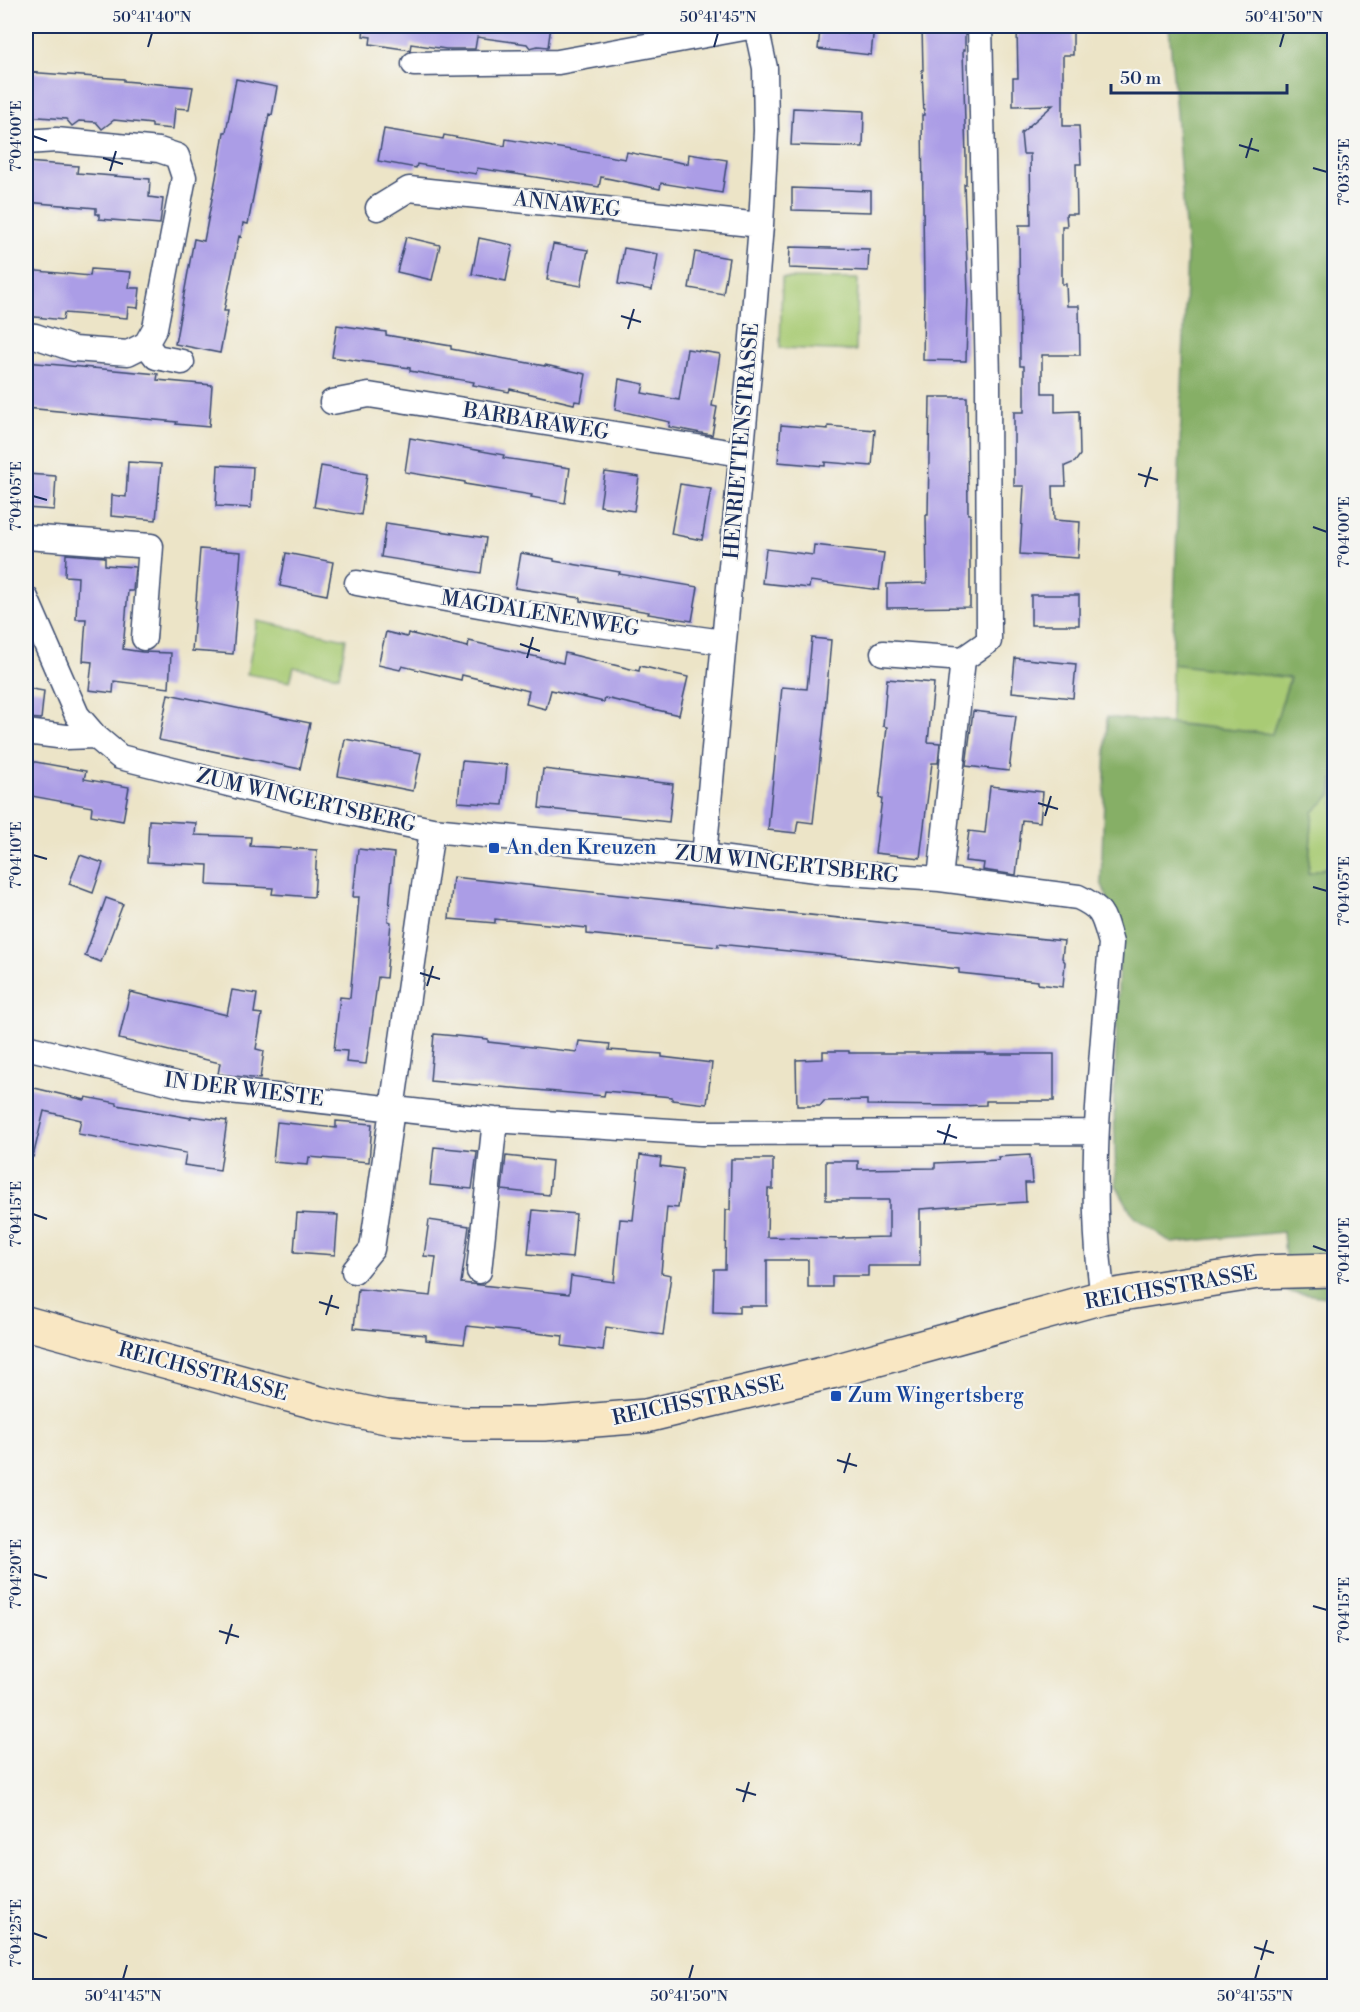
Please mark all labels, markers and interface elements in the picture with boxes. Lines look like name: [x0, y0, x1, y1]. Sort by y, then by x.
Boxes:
text: 50°41'40"N: [113, 8, 191, 27]
text: 50°41'45"N: [680, 8, 756, 27]
text: 50°41'50"N: [1245, 8, 1323, 27]
scale bar: [1111, 57, 1286, 95]
text: 50 m: [1120, 67, 1162, 90]
text: 7°04'00"E: [7, 100, 26, 172]
text: 7°03'55"E: [1335, 138, 1354, 206]
street label: ANNAWEG: [511, 186, 622, 224]
street label: HENRIETTENSTRASSE: [719, 322, 765, 560]
street label: BARBARAWEG: [460, 397, 611, 446]
text: 7°04'05"E: [7, 461, 26, 531]
text: 7°04'00"E: [1335, 496, 1354, 568]
street label: MAGDALENENWEG: [439, 586, 641, 643]
street label: ZUM WINGERTSBERG: [194, 763, 419, 839]
text: 7°04'10"E: [7, 821, 26, 889]
place label: An den Kreuzen: [505, 835, 657, 861]
street label: ZUM WINGERTSBERG: [674, 840, 900, 890]
marker: An den Kreuzen: [487, 841, 501, 855]
text: 7°04'05"E: [1335, 856, 1354, 926]
street label: IN DER WIESTE: [163, 1067, 325, 1113]
text: 7°04'15"E: [7, 1181, 26, 1247]
text: 7°04'10"E: [1335, 1217, 1354, 1285]
street label: REICHSSTRASSE: [1083, 1260, 1259, 1316]
street label: REICHSSTRASSE: [115, 1337, 291, 1407]
street label: REICHSSTRASSE: [610, 1370, 786, 1432]
place label: Zum Wingertsberg: [848, 1383, 1024, 1409]
marker: Zum Wingertsberg: [829, 1389, 843, 1403]
text: 7°04'20"E: [7, 1539, 26, 1609]
text: 7°04'15"E: [1335, 1577, 1354, 1643]
text: 7°04'25"E: [7, 1899, 26, 1967]
text: 50°41'45"N: [85, 1987, 161, 2006]
text: 50°41'50"N: [650, 1987, 728, 2006]
text: 50°41'55"N: [1217, 1987, 1293, 2006]

